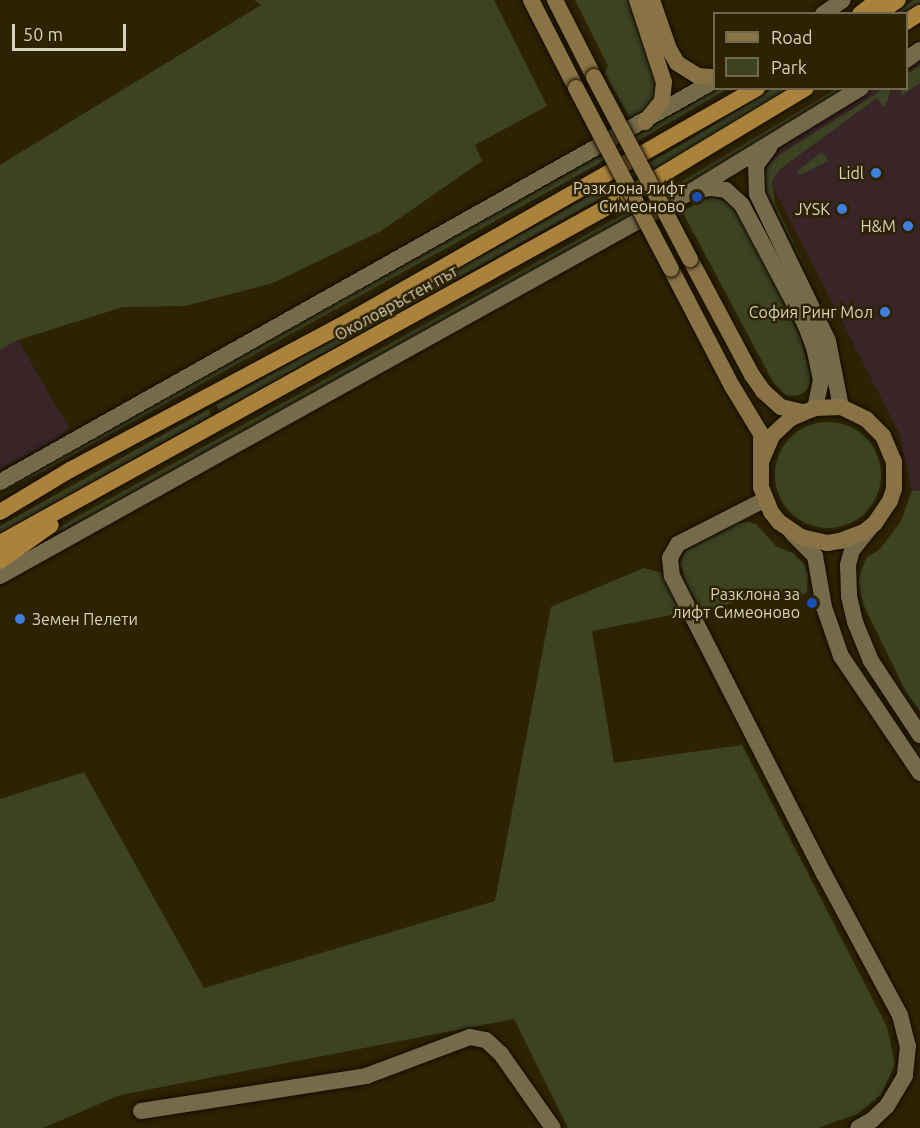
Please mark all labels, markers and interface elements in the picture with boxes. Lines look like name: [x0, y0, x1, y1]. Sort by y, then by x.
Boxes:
scale bar: [15, 12, 129, 50]
legend: [713, 12, 908, 90]
text: 50 m: [23, 24, 63, 44]
text: Road: [771, 27, 813, 47]
text: Park: [771, 57, 807, 77]
place label: Lidl: [838, 163, 864, 183]
marker: Lidl: [869, 166, 883, 180]
place label: Разклона лифт Симеоново: [573, 178, 685, 216]
marker: Разклона лифт Симеоново: [690, 190, 704, 204]
place label: JYSK: [795, 199, 830, 219]
marker: JYSK: [835, 202, 849, 216]
place label: H&M: [860, 216, 896, 236]
marker: H&M: [901, 219, 915, 233]
street label: Околовръстен път: [331, 261, 461, 345]
place label: София Ринг Мол: [749, 302, 873, 322]
marker: София Ринг Мол: [878, 305, 892, 319]
place label: Разклона за лифт Симеоново: [672, 584, 800, 622]
marker: Разклона за лифт Симеоново: [805, 596, 819, 610]
place label: Земен Пелети: [32, 609, 138, 629]
marker: Земен Пелети: [13, 612, 27, 626]

